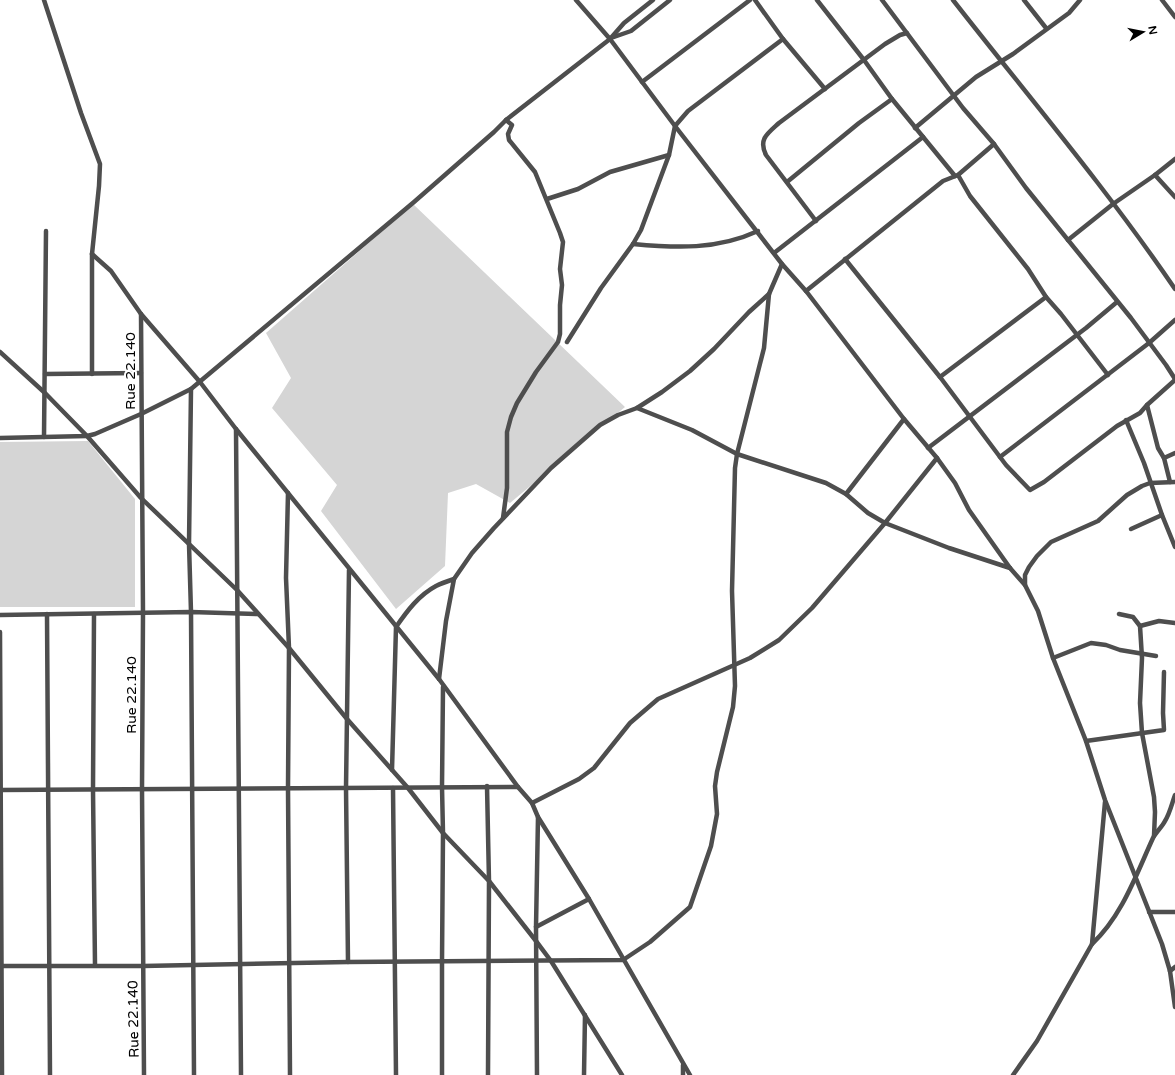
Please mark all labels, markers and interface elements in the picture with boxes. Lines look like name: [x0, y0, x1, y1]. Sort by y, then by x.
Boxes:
north arrow: [1123, 12, 1163, 52]
text: N: [1145, 25, 1160, 36]
street label: Rue 22.140: [122, 332, 139, 410]
street label: Rue 22.140: [123, 656, 140, 734]
street label: Rue 22.140: [124, 980, 143, 1058]

